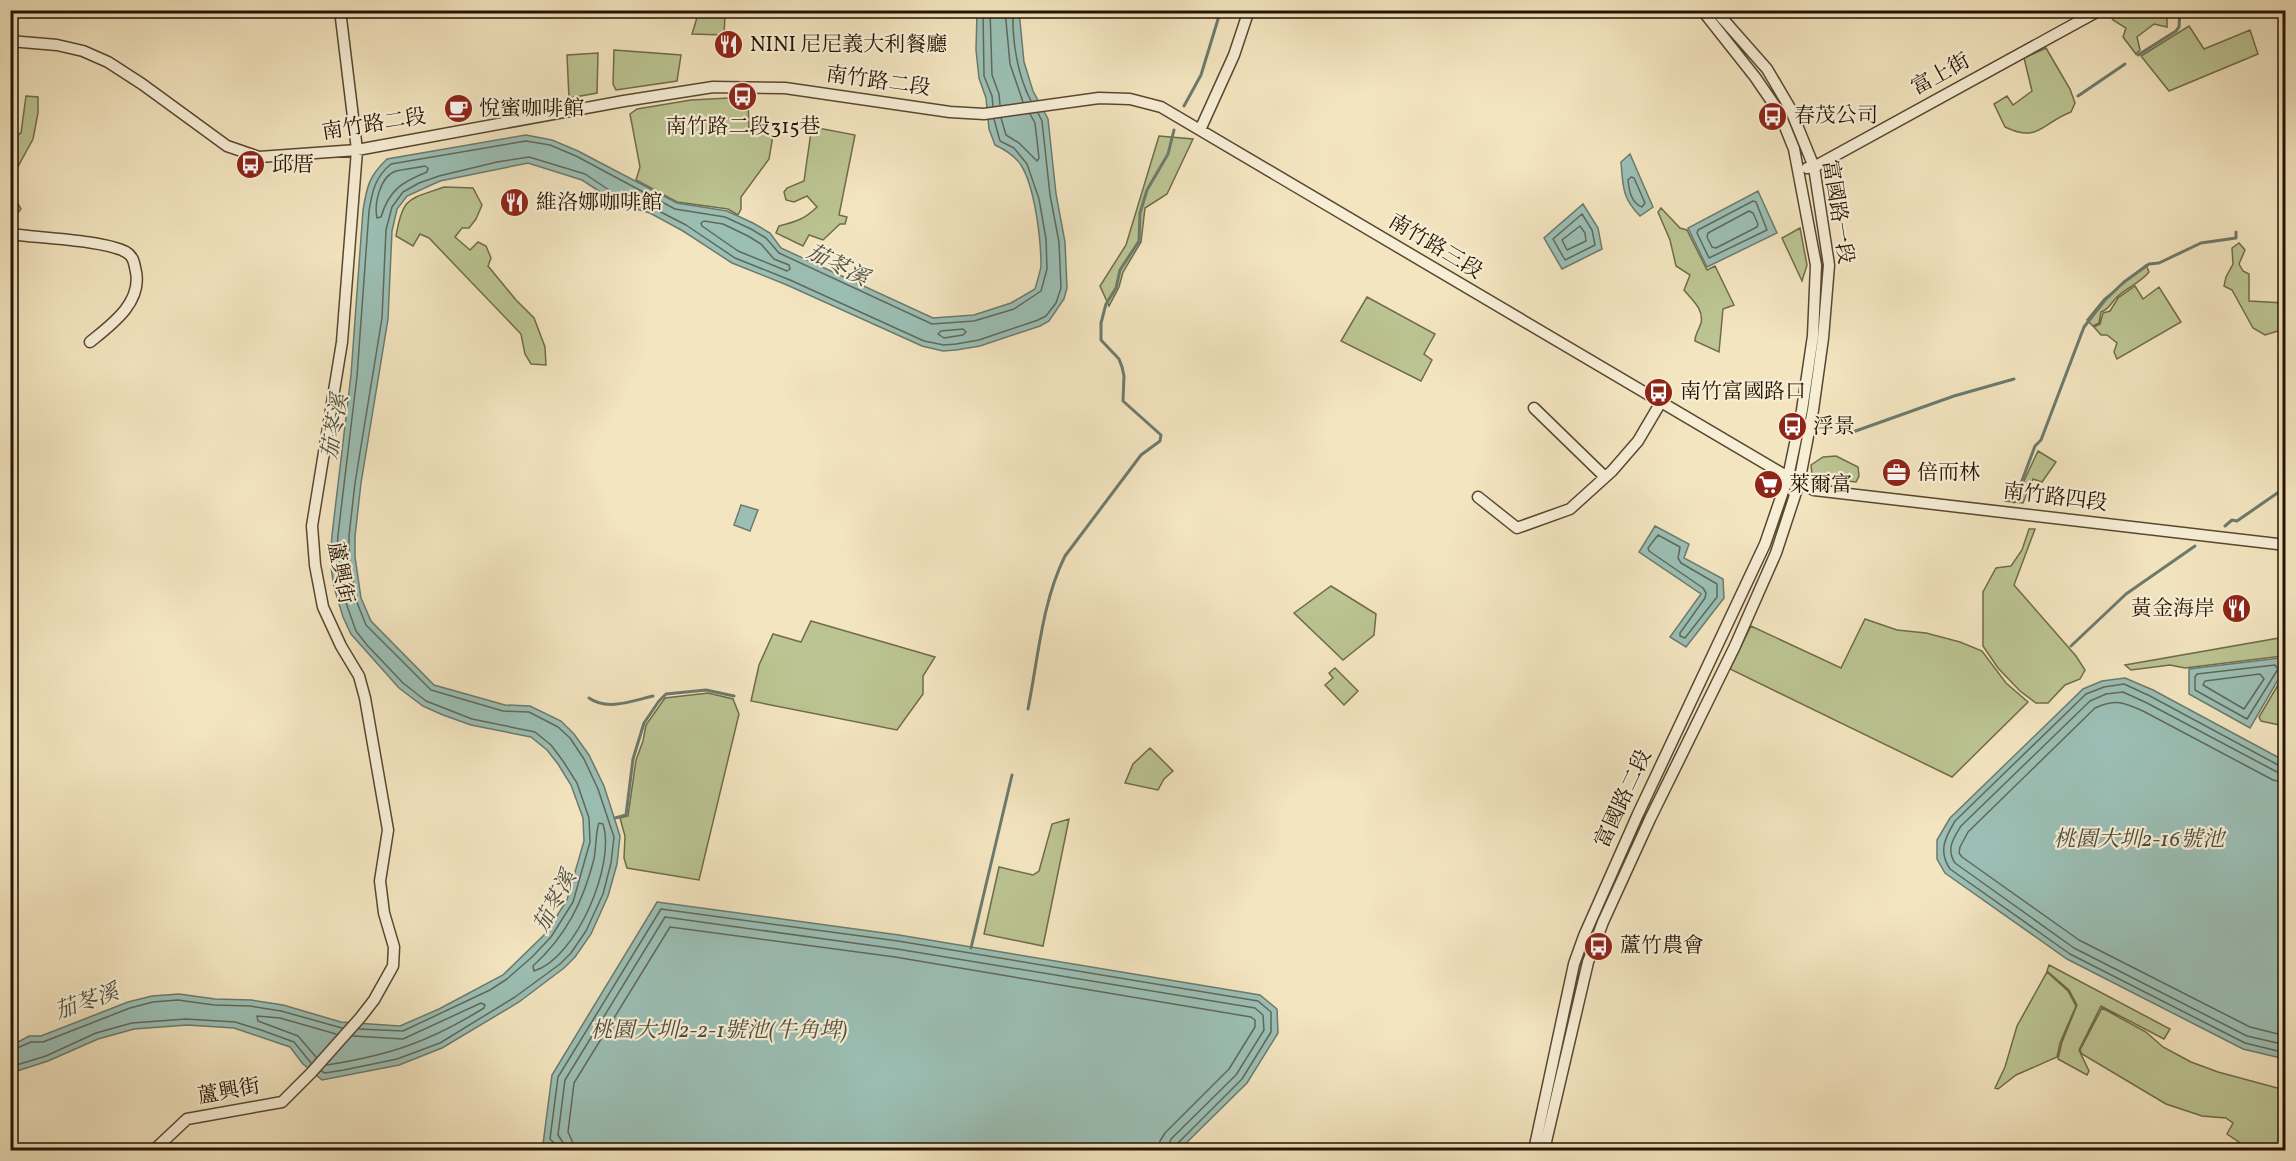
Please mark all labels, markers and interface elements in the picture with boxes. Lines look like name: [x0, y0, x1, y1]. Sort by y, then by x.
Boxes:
restaurant icon: NINI 尼尼義大利餐廳: [713, 29, 745, 61]
place label: NINI 尼尼義大利餐廳: [750, 31, 947, 60]
street label: 富上街: [1906, 47, 1976, 103]
street label: 南竹路二段: [824, 60, 932, 104]
bus stop icon: 南竹路二段315巷: [727, 80, 759, 112]
cafe icon: 悅蜜咖啡館: [442, 93, 474, 125]
place label: 悅蜜咖啡館: [479, 95, 584, 124]
bus stop icon: 春茂公司: [1757, 100, 1789, 132]
street label: 南竹路二段: [320, 102, 428, 148]
place label: 春茂公司: [1794, 102, 1878, 131]
place label: 南竹路二段315巷: [665, 113, 821, 142]
bus stop icon: 邱厝: [235, 149, 267, 181]
place label: 邱厝: [272, 151, 314, 180]
street label: 富國路一段: [1814, 158, 1860, 266]
restaurant icon: 維洛娜咖啡館: [499, 187, 531, 219]
place label: 維洛娜咖啡館: [536, 189, 662, 218]
street label: 南竹路三段: [1383, 208, 1487, 286]
water label: 茄苳溪: [801, 237, 875, 296]
bus stop icon: 南竹富國路口: [1643, 376, 1675, 408]
place label: 南竹富國路口: [1680, 378, 1806, 407]
water label: 茄苳溪: [315, 390, 357, 462]
bus stop icon: 浮景: [1776, 411, 1808, 443]
place label: 浮景: [1813, 413, 1855, 442]
office icon: 倍而林: [1880, 457, 1912, 489]
place label: 倍而林: [1917, 459, 1980, 488]
supermarket icon: 萊爾富: [1752, 469, 1784, 501]
place label: 萊爾富: [1789, 471, 1852, 500]
street label: 南竹路四段: [2001, 477, 2109, 519]
street label: 蘆興街: [320, 539, 360, 607]
restaurant icon: 黃金海岸: [2220, 593, 2252, 625]
place label: 黃金海岸: [2131, 595, 2215, 624]
street label: 富國路二段: [1589, 745, 1659, 853]
water label: 桃園大圳2-16號池: [2054, 825, 2226, 856]
water label: 茄苳溪: [527, 864, 586, 938]
bus stop icon: 蘆竹農會: [1583, 930, 1615, 962]
place label: 蘆竹農會: [1620, 932, 1704, 961]
water label: 茄苳溪: [51, 977, 125, 1028]
water label: 桃園大圳2-2-1號池(牛角埤): [590, 1016, 848, 1047]
street label: 蘆興街: [195, 1072, 263, 1112]

